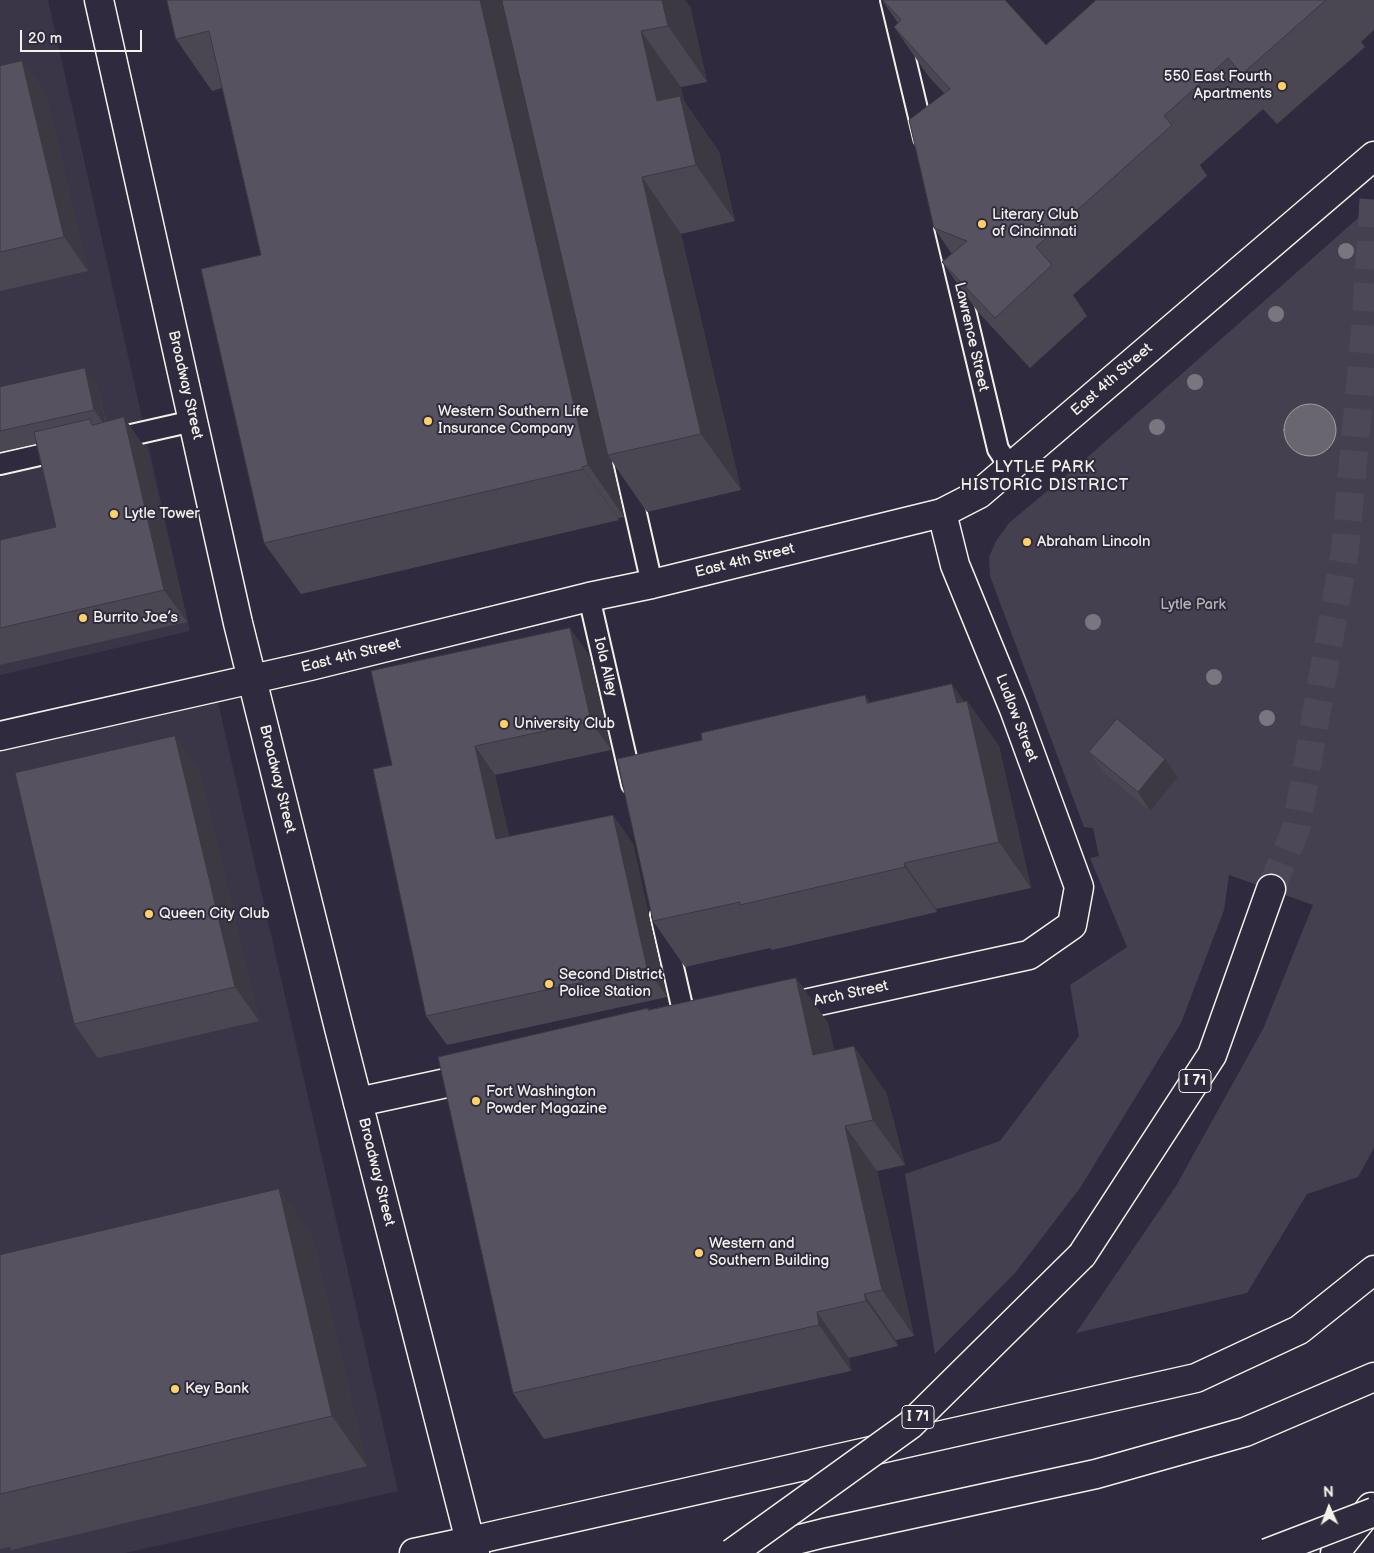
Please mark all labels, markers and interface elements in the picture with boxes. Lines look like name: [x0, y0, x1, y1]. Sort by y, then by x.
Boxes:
scale bar: [22, 20, 145, 52]
text: 20 m: [28, 29, 62, 48]
place label: 550 East Fourth Apartments: [1164, 68, 1272, 103]
marker: 550 East Fourth Apartments: [1276, 80, 1288, 92]
place label: Literary Club of Cincinnati: [992, 206, 1079, 241]
marker: Literary Club of Cincinnati: [976, 218, 988, 230]
street label: Lawrence Street: [950, 281, 992, 393]
street label: Broadway Street: [164, 329, 206, 441]
street label: East 4th Street: [1068, 340, 1156, 420]
place label: Western Southern Life Insurance Company: [438, 403, 589, 438]
marker: Western Southern Life Insurance Company: [422, 415, 434, 427]
district label: LYTLE PARK HISTORIC DISTRICT: [958, 458, 1132, 496]
place label: Lytle Tower: [124, 505, 200, 523]
marker: Lytle Tower: [108, 508, 120, 520]
place label: Abraham Lincoln: [1037, 533, 1150, 551]
marker: Abraham Lincoln: [1021, 536, 1033, 548]
street label: East 4th Street: [693, 540, 797, 582]
park label: Lytle Park: [1160, 596, 1226, 614]
place label: Burrito Joe’s: [93, 609, 178, 627]
marker: Burrito Joe’s: [77, 612, 89, 624]
street label: East 4th Street: [299, 635, 403, 677]
street label: Iola Alley: [589, 636, 621, 698]
street label: Ludlow Street: [991, 672, 1041, 764]
place label: University Club: [514, 715, 615, 733]
marker: University Club: [498, 718, 510, 730]
street label: Broadway Street: [255, 723, 299, 835]
place label: Queen City Club: [159, 905, 270, 923]
marker: Queen City Club: [143, 908, 155, 920]
place label: Second District Police Station: [559, 966, 663, 1001]
street label: Arch Street: [812, 977, 890, 1011]
marker: Second District Police Station: [543, 978, 555, 990]
road number: I 71: [1179, 1070, 1211, 1092]
place label: Fort Washington Powder Magazine: [486, 1083, 607, 1118]
marker: Fort Washington Powder Magazine: [470, 1095, 482, 1107]
street label: Broadway Street: [354, 1116, 398, 1228]
place label: Western and Southern Building: [709, 1235, 829, 1270]
marker: Western and Southern Building: [693, 1247, 705, 1259]
place label: Key Bank: [185, 1380, 249, 1398]
marker: Key Bank: [169, 1383, 181, 1395]
road number: I 71: [902, 1405, 934, 1428]
north arrow: [1304, 1483, 1354, 1533]
text: N: [1323, 1484, 1334, 1501]

